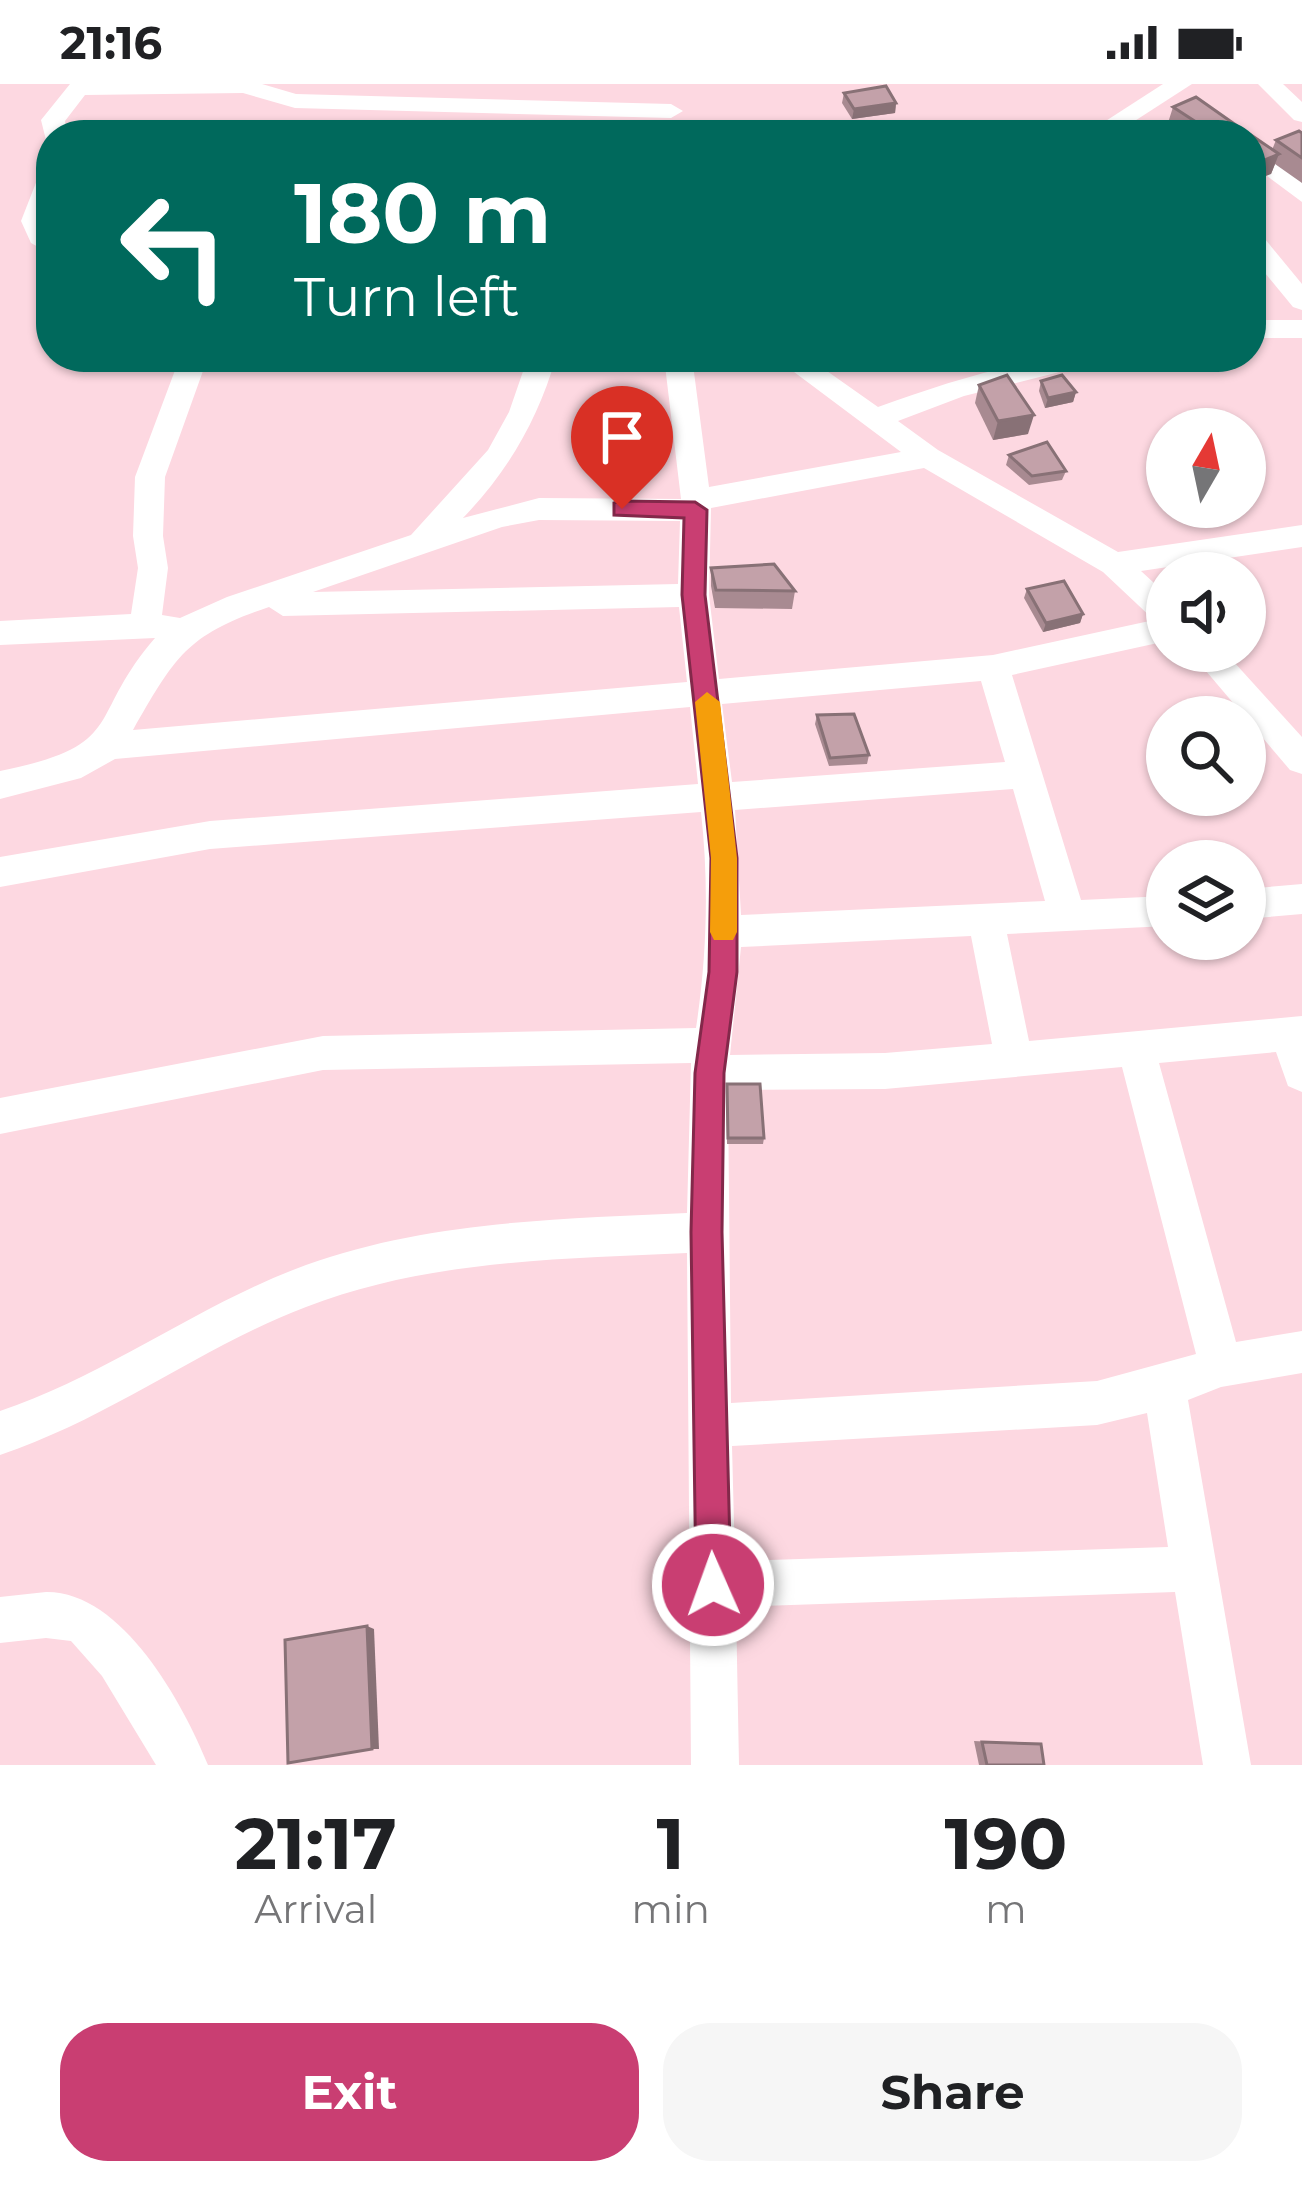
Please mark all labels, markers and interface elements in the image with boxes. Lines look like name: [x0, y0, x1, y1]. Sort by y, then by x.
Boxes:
text: 21:16: [60, 15, 162, 70]
text: 180 m: [294, 162, 551, 264]
icon: left: [96, 168, 252, 324]
text: Turn left: [294, 264, 520, 330]
pin: [571, 386, 673, 509]
icon: arrive: [589, 404, 655, 470]
north arrow: [1146, 408, 1266, 528]
map controls: [1146, 408, 1266, 960]
button: sound: [1146, 552, 1266, 672]
button: search: [1146, 696, 1266, 816]
button: layers: [1146, 840, 1266, 960]
position arrow: [650, 1522, 776, 1648]
text: 21:17: [235, 1799, 397, 1887]
text: 1: [657, 1799, 685, 1887]
text: 190: [944, 1799, 1067, 1887]
text: Arrival: [254, 1885, 377, 1933]
text: min: [632, 1885, 710, 1933]
text: m: [985, 1885, 1027, 1933]
button: Exit: [60, 2023, 639, 2161]
button: Share: [663, 2023, 1242, 2161]

